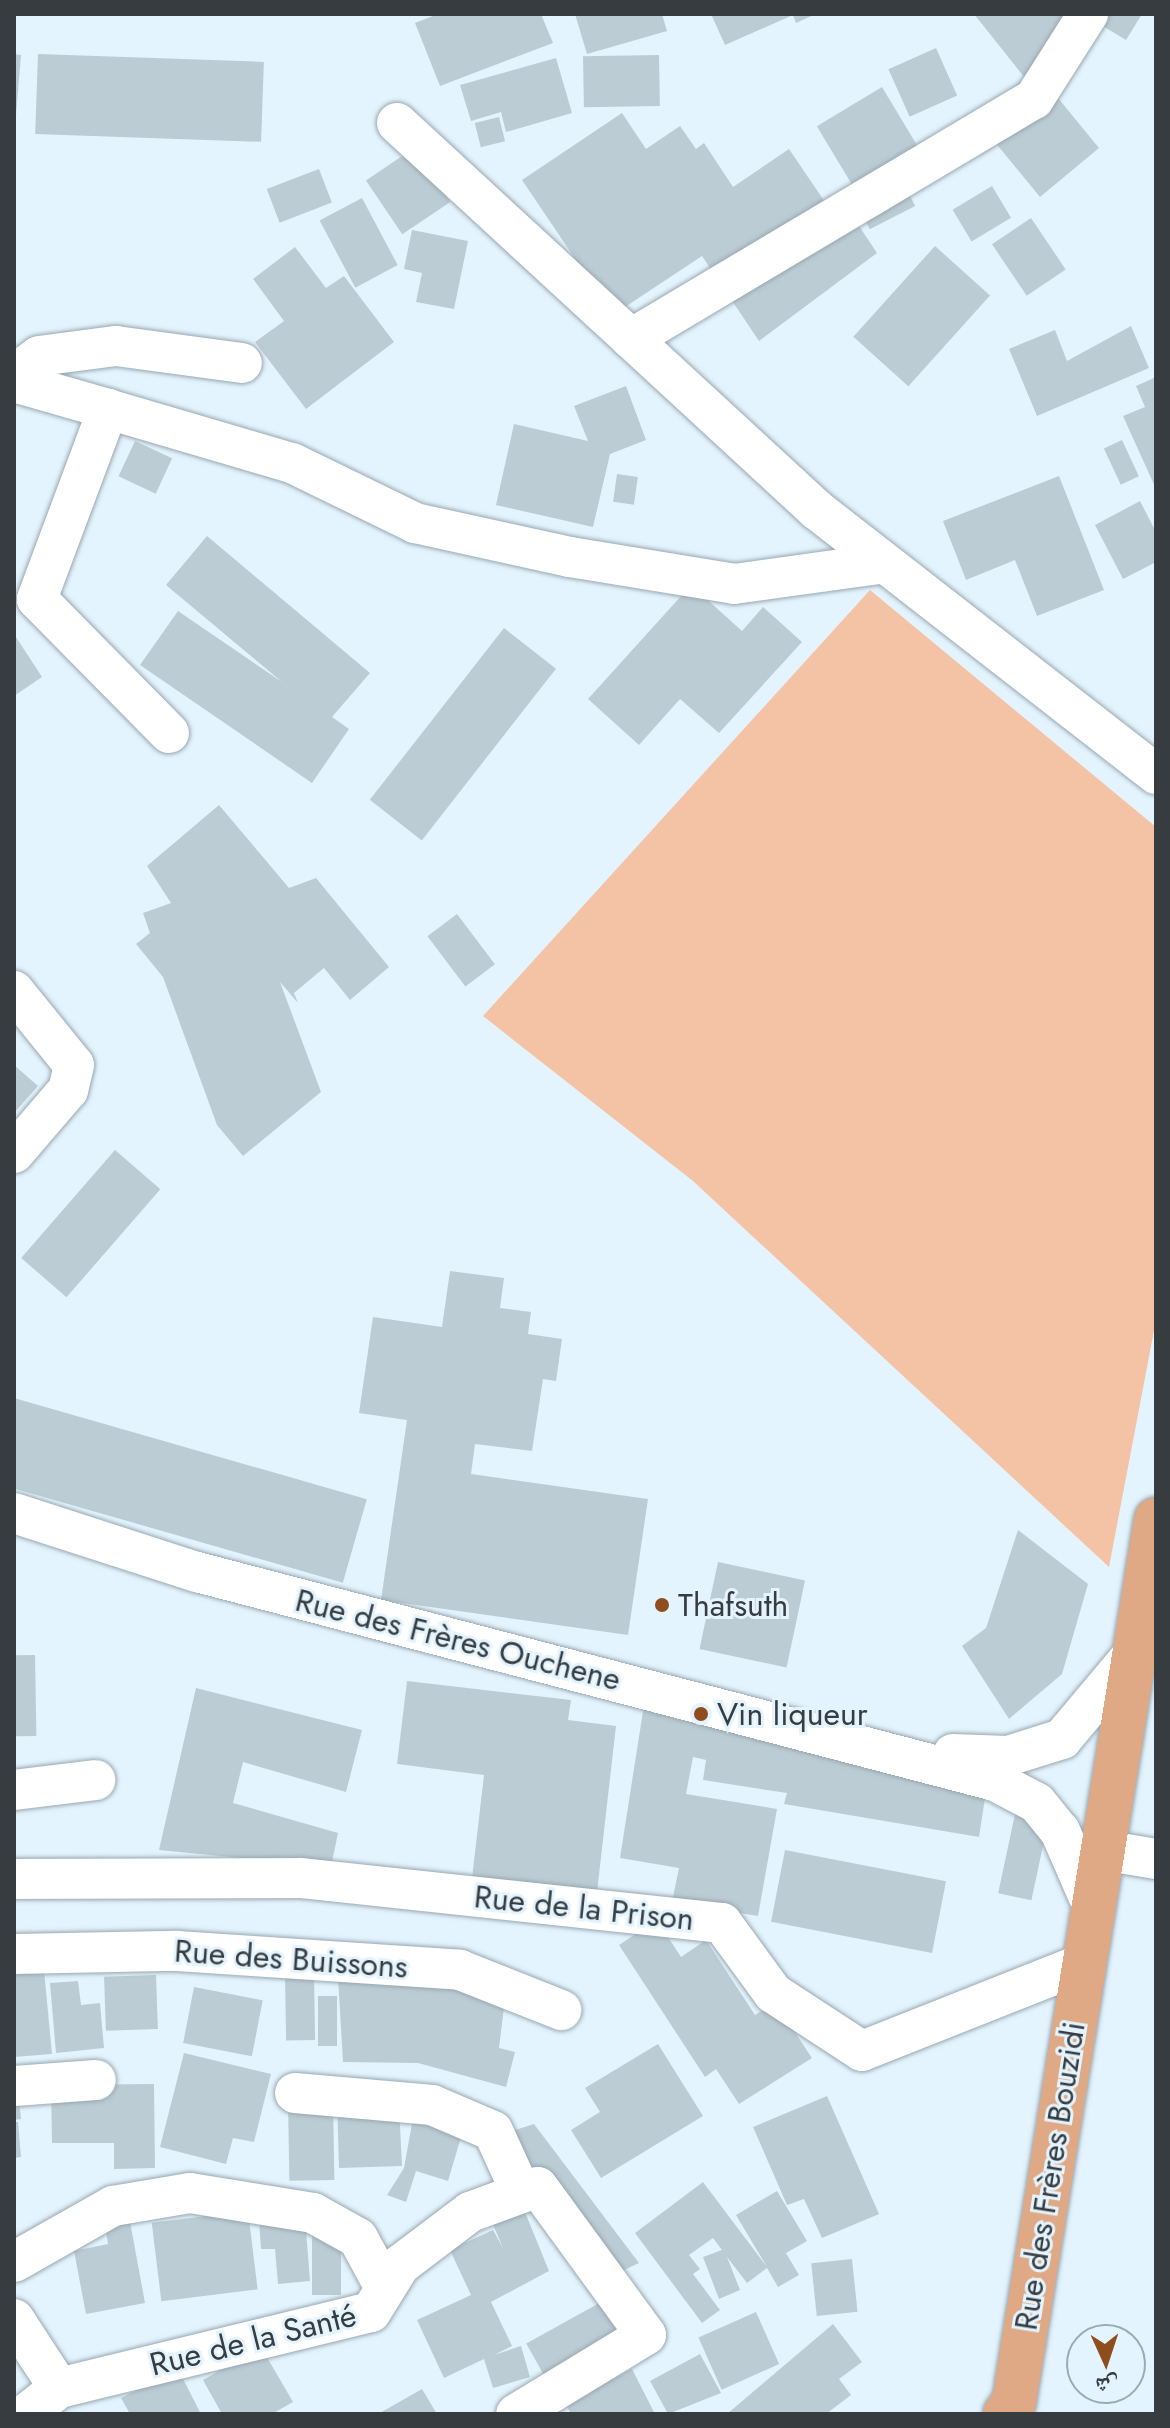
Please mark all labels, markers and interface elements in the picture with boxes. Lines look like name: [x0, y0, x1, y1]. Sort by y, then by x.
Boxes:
street label: Rue des Frères Ouchene: [291, 1581, 625, 1699]
place label: Thafsuth: [678, 1586, 788, 1624]
marker: Thafsuth: [653, 1596, 671, 1614]
place label: Vin liqueur: [717, 1695, 868, 1733]
marker: Vin liqueur: [692, 1705, 710, 1723]
street label: Rue de la Prison: [472, 1877, 696, 1939]
street label: Rue des Buissons: [173, 1932, 409, 1986]
street label: Rue des Frères Bouzidi: [1007, 2019, 1093, 2333]
street label: Rue de la Santé: [146, 2296, 360, 2384]
north arrow: [1066, 2324, 1146, 2404]
text: ش: [1095, 2369, 1120, 2403]

